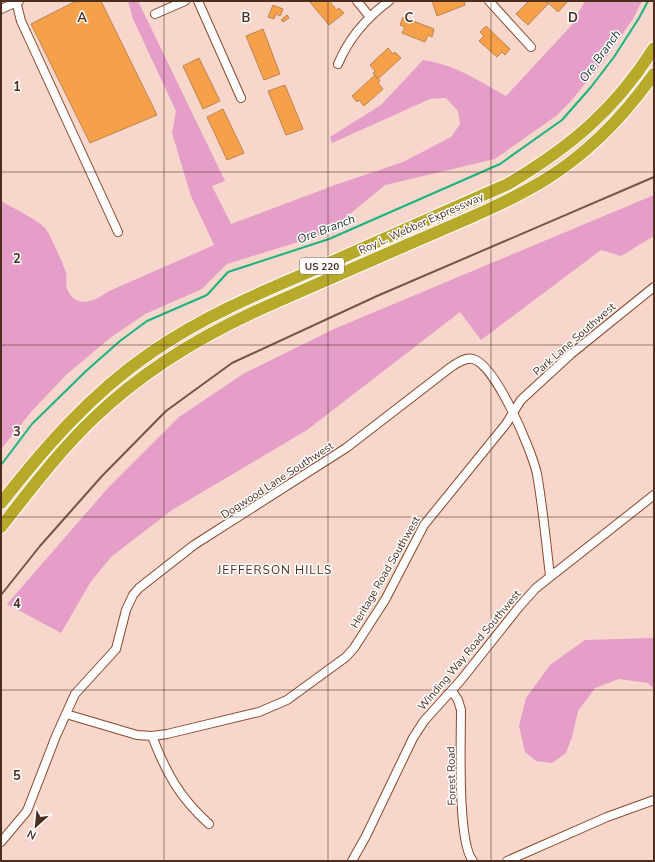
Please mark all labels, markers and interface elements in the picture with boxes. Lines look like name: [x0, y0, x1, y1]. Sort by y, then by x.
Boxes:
text: A: [77, 9, 87, 27]
text: B: [242, 9, 251, 27]
text: C: [405, 9, 414, 27]
text: D: [568, 9, 578, 27]
water label: Ore Branch: [576, 27, 624, 85]
text: 1: [13, 78, 21, 96]
street label: Roy L. Webber Expressway: [356, 189, 486, 258]
water label: Ore Branch: [295, 211, 357, 247]
text: 2: [13, 250, 21, 268]
road number: US 220: [300, 258, 344, 274]
street label: Park Lane Southwest: [530, 299, 619, 379]
text: 3: [13, 423, 21, 441]
street label: Dogwood Lane Southwest: [218, 438, 337, 522]
street label: Heritage Road Southwest: [347, 513, 424, 631]
district label: JEFFERSON HILLS: [216, 562, 333, 578]
street label: Winding Way Road Southwest: [415, 587, 524, 714]
text: 4: [13, 595, 21, 613]
street label: Forest Road: [443, 746, 460, 806]
text: 5: [13, 767, 21, 785]
north arrow: [16, 806, 56, 846]
text: N: [25, 826, 39, 843]

